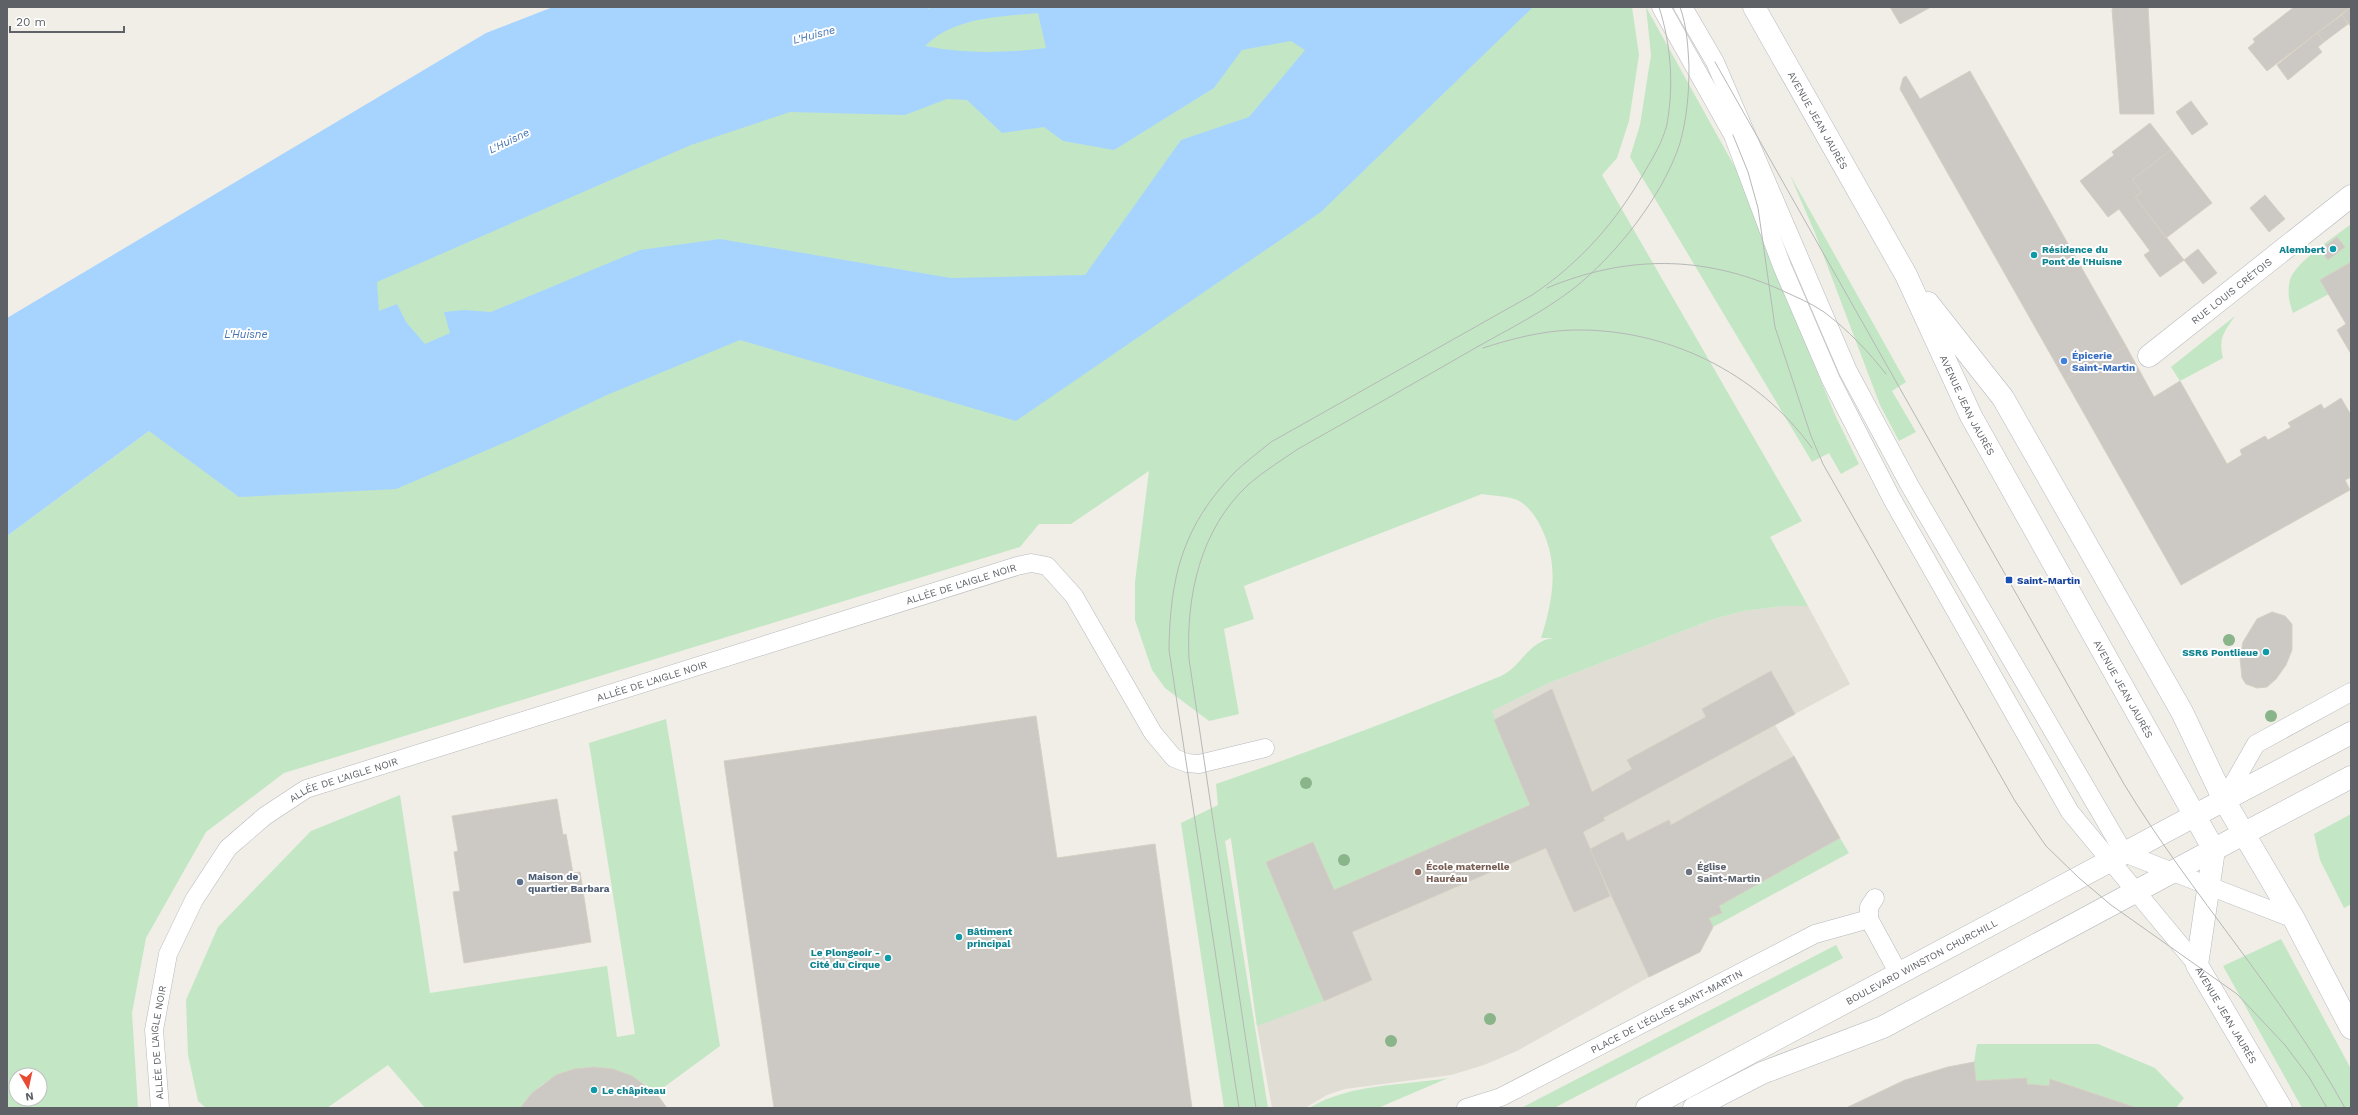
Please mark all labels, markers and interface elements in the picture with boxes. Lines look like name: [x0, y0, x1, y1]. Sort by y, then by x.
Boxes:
scale bar: [10, 8, 124, 34]
text: 20 m: [16, 15, 46, 29]
water label: L'Huisne: [791, 23, 837, 47]
street label: AVENUE JEAN JAURÈS: [1786, 69, 1850, 171]
water label: L'Huisne: [487, 126, 531, 156]
place label: Résidence du Pont de l'Huisne: [2042, 244, 2122, 267]
place label: Alembert: [2279, 244, 2326, 255]
marker: Alembert: [2328, 244, 2338, 254]
marker: Résidence du Pont de l'Huisne: [2029, 250, 2039, 260]
street label: RUE LOUIS CRÉTOIS: [2189, 256, 2274, 326]
water label: L'Huisne: [224, 328, 268, 341]
place label: Épicerie Saint-Martin: [2072, 350, 2135, 373]
street label: AVENUE JEAN JAURÈS: [1938, 353, 1997, 457]
marker: Épicerie Saint-Martin: [2059, 356, 2069, 366]
street label: ALLÉE DE L'AIGLE NOIR: [904, 561, 1018, 606]
marker: Saint-Martin: [2004, 575, 2014, 585]
place label: Saint-Martin: [2017, 575, 2080, 586]
street label: AVENUE JEAN JAURÈS: [2092, 638, 2156, 740]
place label: SSR6 Pontlieue: [2182, 647, 2258, 658]
marker: SSR6 Pontlieue: [2261, 647, 2271, 657]
street label: ALLÉE DE L'AIGLE NOIR: [595, 658, 709, 703]
street label: ALLÉE DE L'AIGLE NOIR: [287, 755, 400, 804]
place label: École maternelle Hauréau: [1426, 861, 1510, 884]
place label: Église Saint-Martin: [1697, 861, 1760, 884]
marker: École maternelle Hauréau: [1413, 867, 1423, 877]
marker: Église Saint-Martin: [1684, 867, 1694, 877]
place label: Maison de quartier Barbara: [528, 871, 610, 894]
marker: Maison de quartier Barbara: [515, 877, 525, 887]
street label: BOULEVARD WINSTON CHURCHILL: [1844, 917, 1999, 1006]
place label: Bâtiment principal: [967, 926, 1013, 949]
marker: Bâtiment principal: [954, 932, 964, 942]
place label: Le Plongeoir - Cité du Cirque: [810, 947, 880, 970]
marker: Le Plongeoir - Cité du Cirque: [883, 953, 893, 963]
street label: AVENUE JEAN JAURÈS: [2194, 965, 2259, 1065]
street label: PLACE DE L'ÉGLISE SAINT-MARTIN: [1589, 967, 1744, 1055]
street label: ALLÉE DE L'AIGLE NOIR: [148, 984, 168, 1100]
north arrow: [8, 1067, 48, 1107]
marker: Le châpiteau: [589, 1085, 599, 1095]
place label: Le châpiteau: [602, 1085, 666, 1096]
text: N: [24, 1089, 35, 1103]

